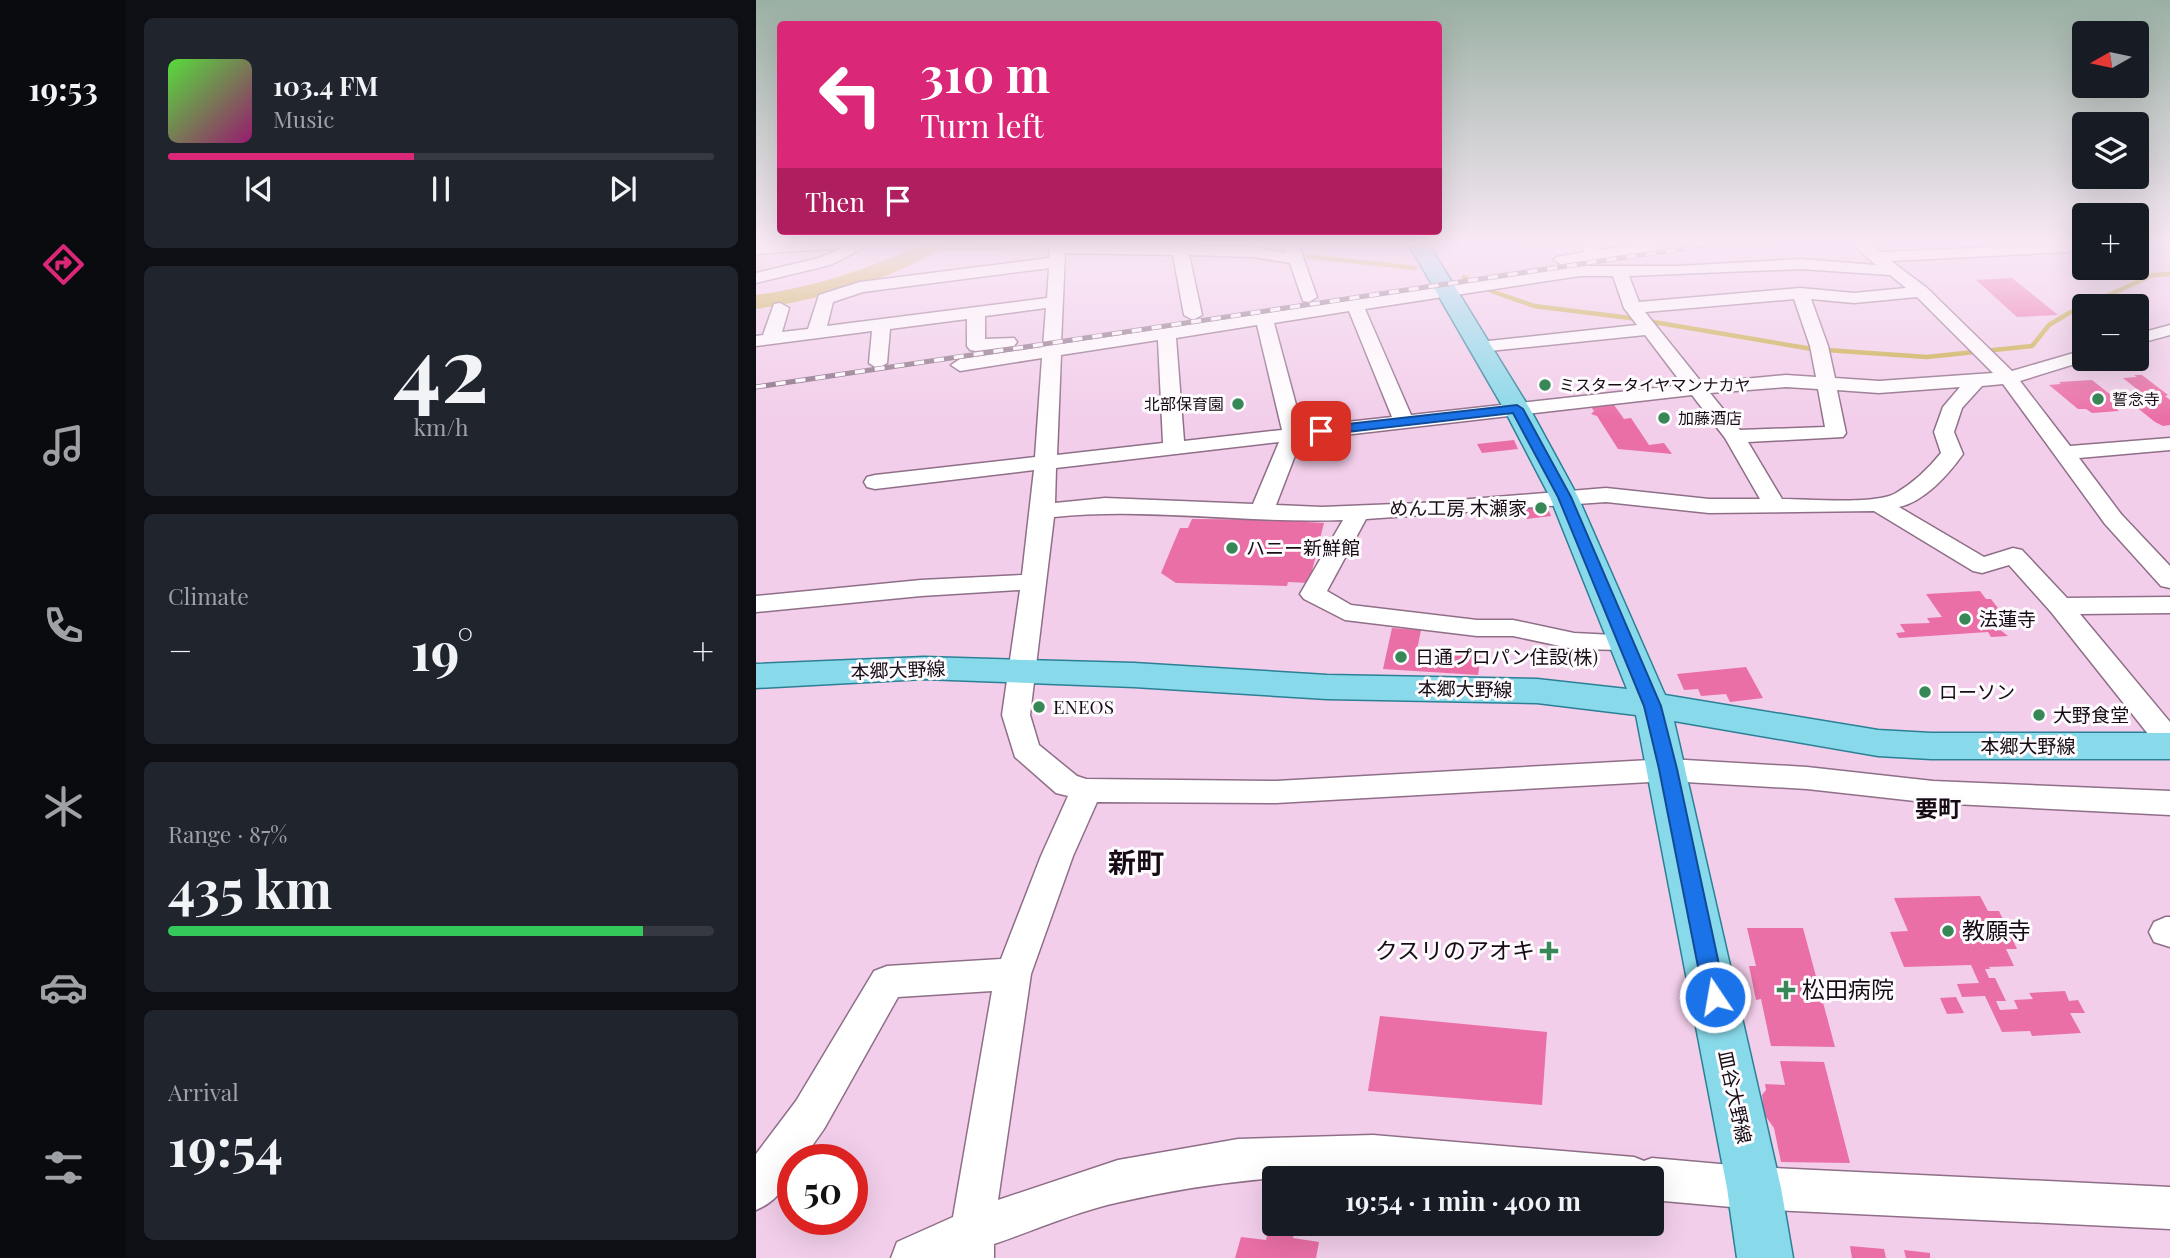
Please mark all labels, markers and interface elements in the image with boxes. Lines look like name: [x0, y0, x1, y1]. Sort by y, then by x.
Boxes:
north arrow: [2072, 21, 2149, 98]
map controls: [2072, 21, 2149, 371]
text: 310 m: [920, 40, 1050, 105]
icon: left: [805, 49, 896, 140]
text: 19:53: [28, 66, 98, 109]
text: 103.4 FM: [273, 68, 378, 103]
text: Music: [273, 103, 334, 134]
text: Turn left: [920, 103, 1044, 146]
button: layers: [2072, 112, 2149, 189]
icon: previous: [240, 170, 278, 208]
icon: pause: [422, 170, 460, 208]
icon: next: [604, 170, 642, 208]
icon: arrive: [879, 182, 917, 220]
text: Then: [805, 184, 865, 219]
button: +: [2072, 203, 2149, 280]
icon: directions: [39, 240, 88, 289]
button: −: [2072, 294, 2149, 371]
text: 42: [393, 305, 489, 426]
place label: ミスタータイヤマンナカヤ: [1559, 374, 1751, 395]
marker: ミスタータイヤマンナカヤ: [1537, 377, 1553, 393]
place label: 誓念寺: [2112, 388, 2160, 409]
marker: 誓念寺: [2090, 391, 2106, 407]
place label: 北部保育園: [1144, 393, 1224, 414]
marker: 北部保育園: [1230, 396, 1246, 412]
pin: [1291, 401, 1351, 461]
place label: 加藤酒店: [1678, 407, 1742, 428]
marker: 加藤酒店: [1656, 410, 1672, 426]
text: km/h: [413, 411, 469, 442]
icon: arrive: [1302, 412, 1340, 450]
icon: music: [39, 421, 88, 470]
place label: めん工房 木瀬家: [1389, 494, 1527, 520]
marker: めん工房 木瀬家: [1533, 500, 1549, 516]
place label: ハニー新鮮館: [1246, 534, 1360, 560]
marker: ハニー新鮮館: [1224, 540, 1240, 556]
text: Climate: [168, 580, 249, 611]
icon: phone: [39, 601, 88, 650]
place label: 法蓮寺: [1979, 605, 2036, 631]
marker: 法蓮寺: [1957, 611, 1973, 627]
text: 19°: [411, 615, 474, 684]
text: −: [168, 624, 193, 675]
text: +: [692, 624, 714, 675]
place label: 日通プロパン住設(株): [1415, 643, 1598, 669]
marker: 日通プロパン住設(株): [1393, 649, 1409, 665]
street label: 本郷大野線: [850, 654, 946, 684]
street label: 本郷大野線: [1417, 674, 1513, 702]
place label: ローソン: [1939, 678, 2015, 704]
marker: ローソン: [1917, 684, 1933, 700]
place label: ENEOS: [1053, 693, 1114, 719]
marker: ENEOS: [1031, 699, 1047, 715]
place label: 大野食堂: [2053, 701, 2129, 727]
marker: 大野食堂: [2031, 707, 2047, 723]
street label: 本郷大野線: [1980, 732, 2076, 758]
icon: climate: [39, 782, 88, 831]
district label: 要町: [1915, 792, 1961, 823]
text: Range · 87%: [168, 818, 287, 849]
district label: 新町: [1108, 843, 1164, 880]
text: 435 km: [168, 853, 332, 922]
place label: 教願寺: [1962, 914, 2031, 945]
marker: 教願寺: [1940, 923, 1956, 939]
place label: クスリのアオキ: [1375, 934, 1535, 965]
marker: クスリのアオキ: [1541, 943, 1557, 959]
position arrow: [1678, 960, 1752, 1034]
icon: car: [39, 963, 88, 1012]
place label: 松田病院: [1802, 973, 1894, 1004]
marker: 松田病院: [1776, 980, 1796, 1000]
street label: 皿谷大野線: [1713, 1048, 1759, 1146]
text: Arrival: [168, 1076, 239, 1107]
text: 19:54: [168, 1111, 283, 1180]
icon: filters: [39, 1143, 88, 1192]
speed limit sign: 50: [777, 1144, 868, 1235]
text: 19:54 · 1 min · 400 m: [1345, 1183, 1581, 1218]

